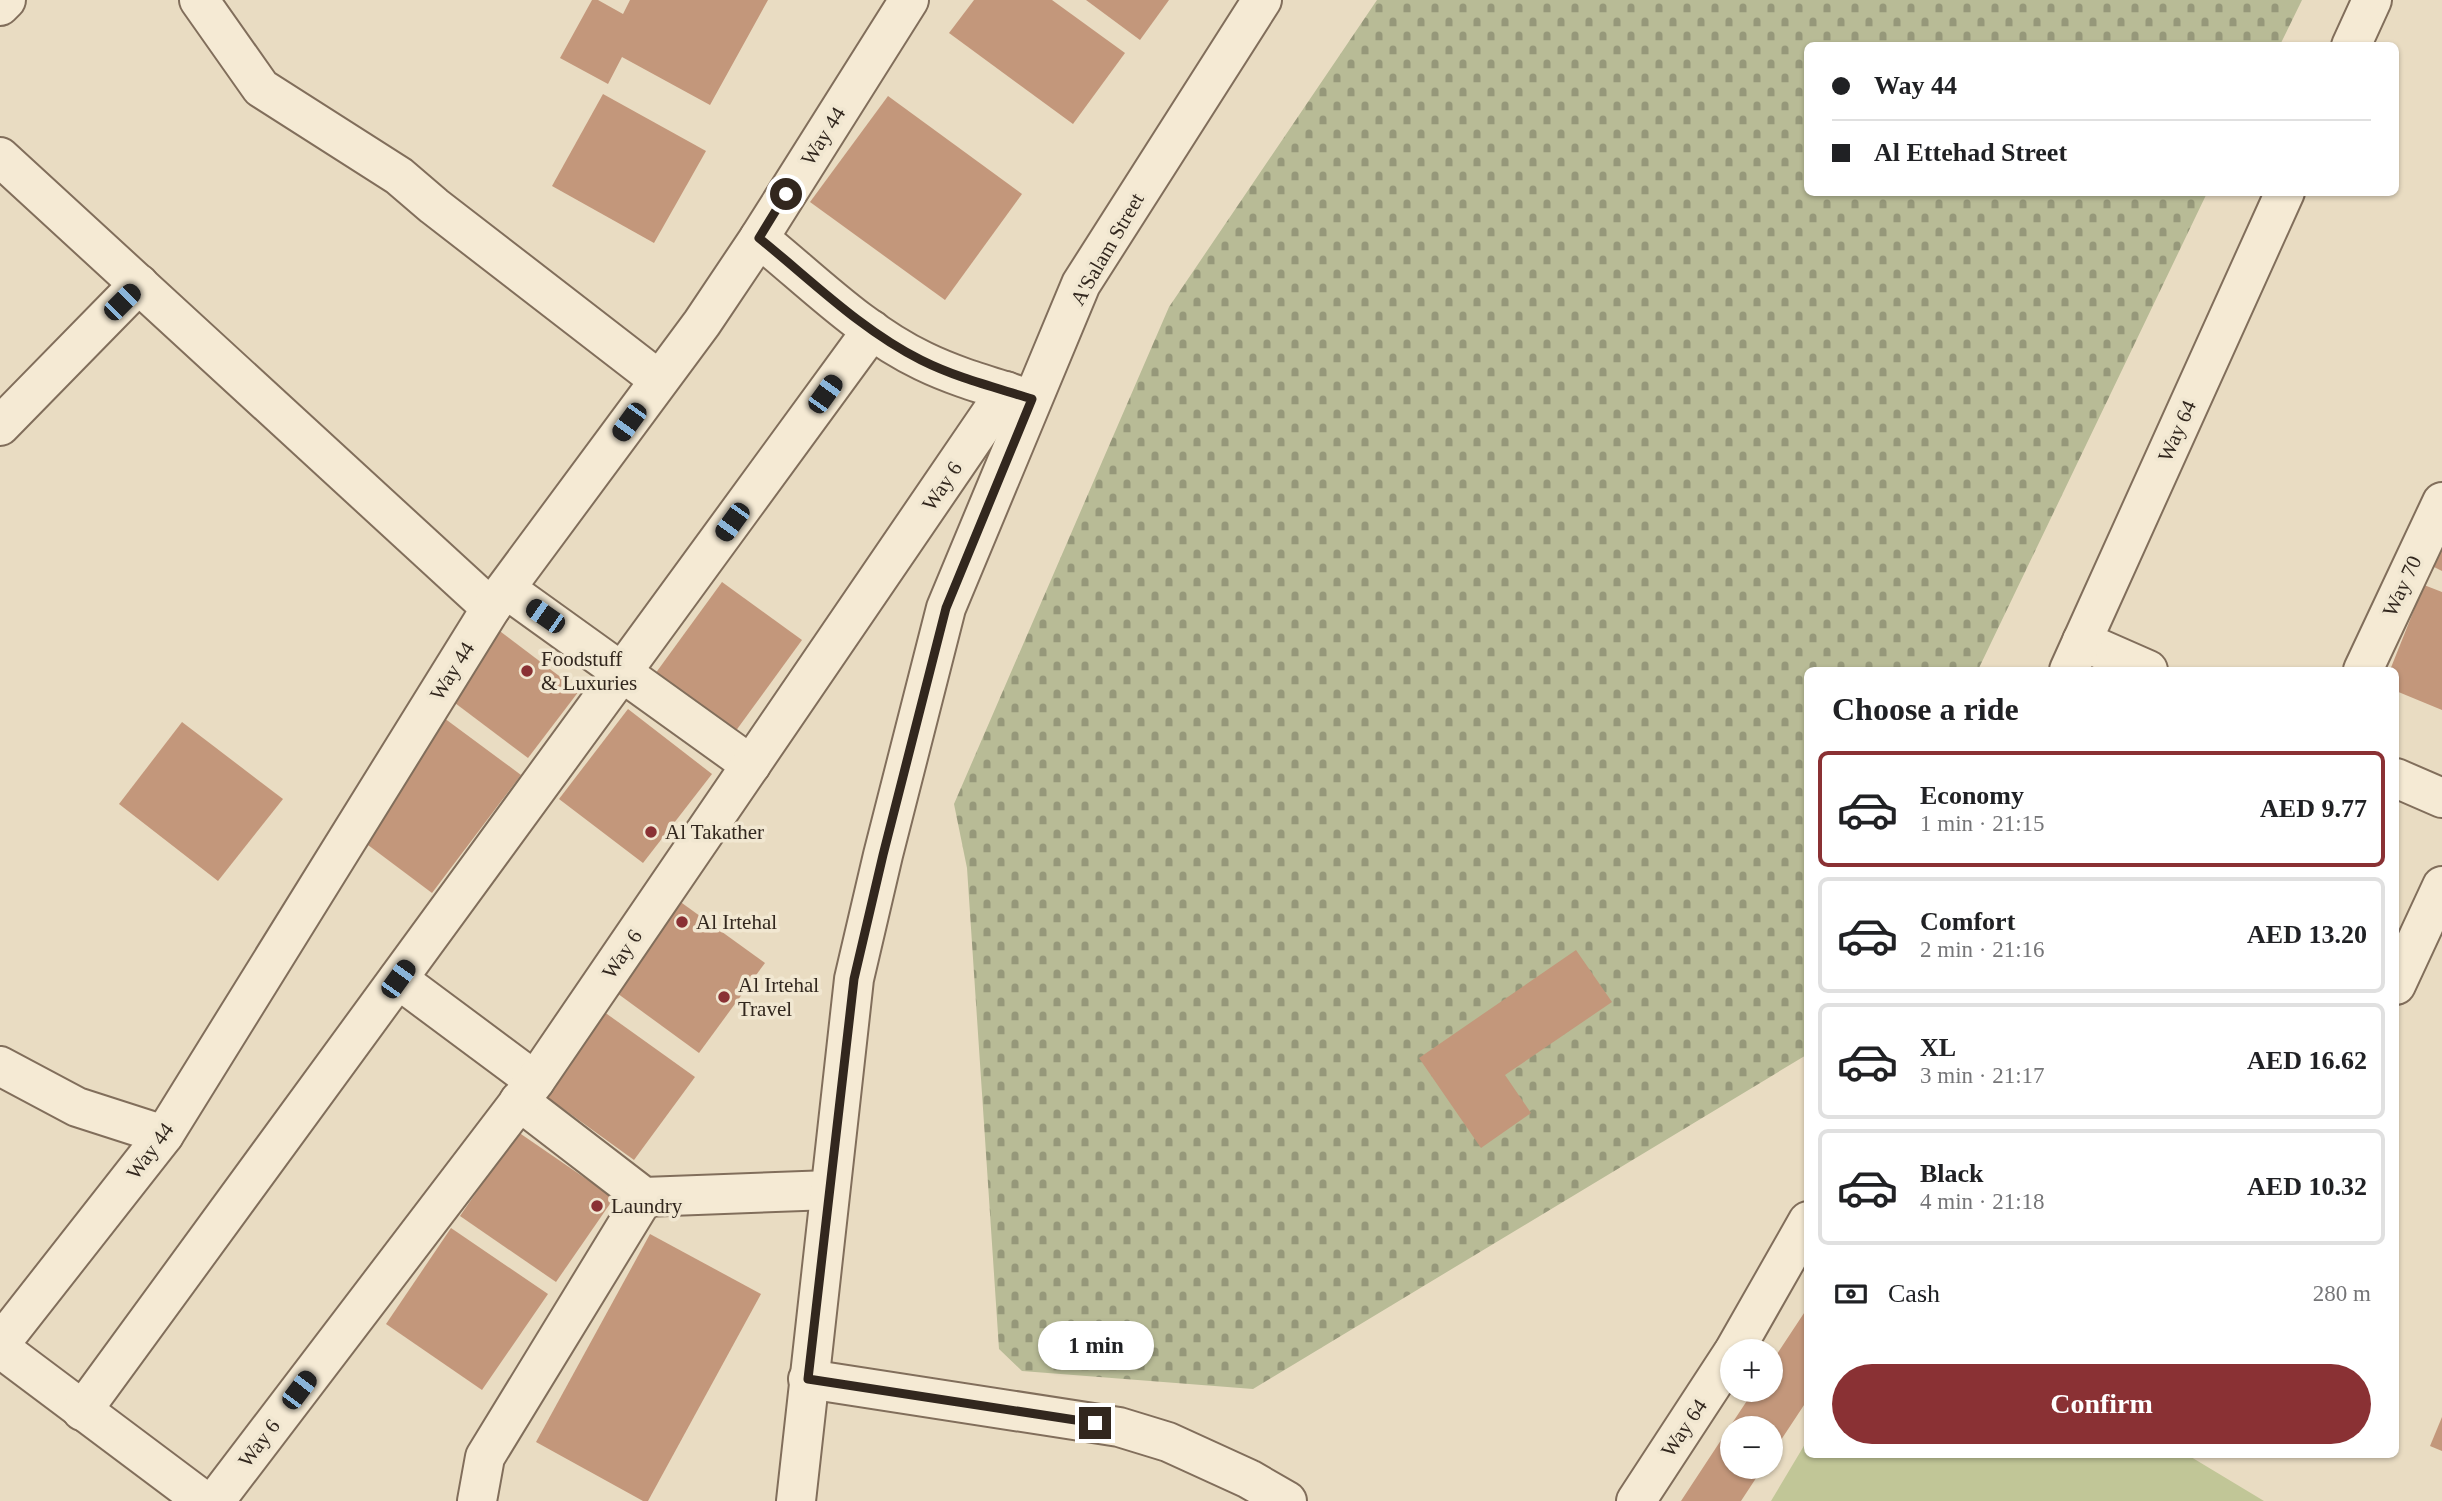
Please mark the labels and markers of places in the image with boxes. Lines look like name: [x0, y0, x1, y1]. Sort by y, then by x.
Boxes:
place label: Foodstuff & Luxuries: [541, 647, 637, 695]
marker: Foodstuff & Luxuries: [519, 663, 535, 679]
place label: Al Takather: [665, 820, 764, 844]
marker: Al Takather: [643, 824, 659, 840]
place label: Al Irtehal: [696, 910, 777, 934]
marker: Al Irtehal: [674, 914, 690, 930]
place label: Al Irtehal Travel: [738, 973, 819, 1021]
marker: Al Irtehal Travel: [716, 989, 732, 1005]
place label: Laundry: [611, 1194, 683, 1218]
marker: Laundry: [589, 1198, 605, 1214]

